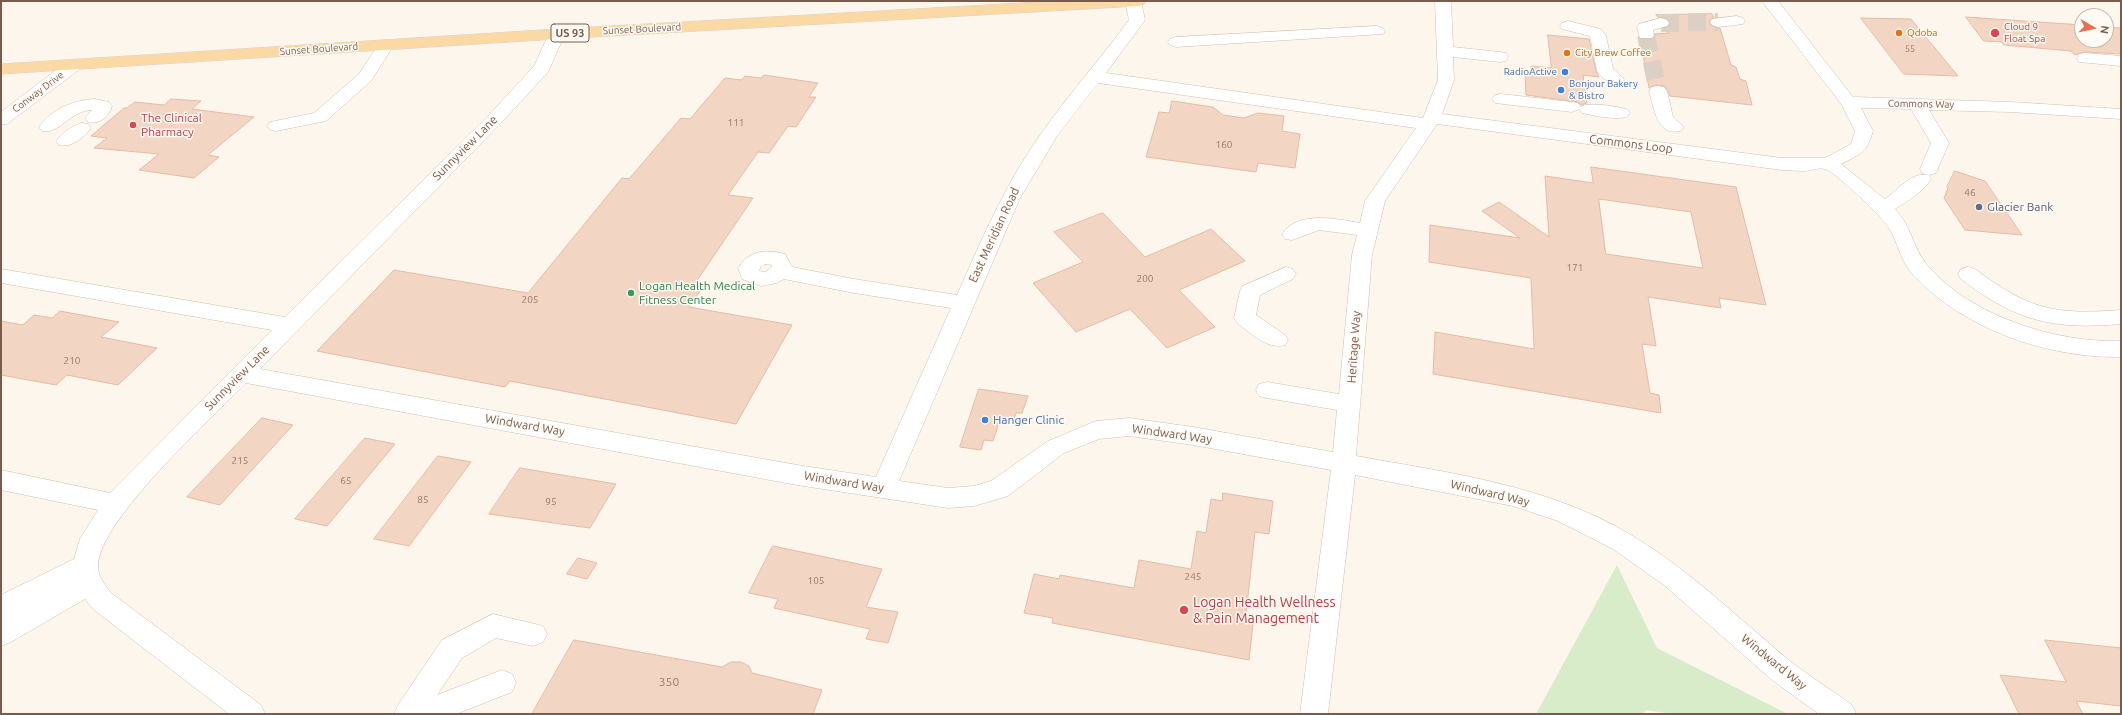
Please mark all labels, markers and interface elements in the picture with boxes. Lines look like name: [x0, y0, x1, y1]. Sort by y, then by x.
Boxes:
north arrow: [2074, 8, 2114, 48]
street label: Sunset Boulevard: [603, 21, 681, 37]
place label: Cloud 9 Float Spa: [2004, 21, 2045, 44]
road number: US 93: [551, 24, 589, 42]
text: N: [2098, 25, 2111, 35]
place label: Qdoba: [1907, 27, 1937, 39]
marker: Cloud 9 Float Spa: [1989, 27, 2001, 39]
marker: Qdoba: [1894, 28, 1904, 38]
street label: Sunset Boulevard: [279, 40, 359, 58]
house number: 55: [1905, 44, 1915, 54]
place label: City Brew Coffee: [1575, 47, 1651, 59]
marker: City Brew Coffee: [1562, 48, 1572, 58]
place label: RadioActive: [1504, 66, 1557, 78]
marker: RadioActive: [1560, 67, 1570, 77]
street label: Conway Drive: [10, 69, 66, 115]
place label: Bonjour Bakery & Bistro: [1569, 78, 1638, 102]
marker: Bonjour Bakery & Bistro: [1556, 85, 1566, 95]
street label: Commons Way: [1888, 97, 1954, 111]
place label: The Clinical Pharmacy: [141, 111, 202, 139]
street label: Sunnyview Lane: [430, 113, 500, 183]
house number: 111: [728, 117, 744, 129]
marker: The Clinical Pharmacy: [128, 120, 138, 130]
street label: Commons Loop: [1588, 132, 1674, 156]
house number: 160: [1216, 139, 1232, 151]
street label: East Meridian Road: [966, 185, 1022, 285]
house number: 46: [1964, 187, 1976, 199]
place label: Glacier Bank: [1987, 200, 2053, 214]
marker: Glacier Bank: [1974, 202, 1984, 212]
house number: 171: [1567, 262, 1583, 274]
house number: 200: [1137, 273, 1153, 285]
place label: Logan Health Medical Fitness Center: [639, 279, 755, 307]
marker: Logan Health Medical Fitness Center: [626, 288, 636, 298]
house number: 205: [522, 294, 538, 306]
street label: Heritage Way: [1344, 310, 1364, 384]
street label: Sunnyview Lane: [202, 343, 272, 413]
house number: 210: [64, 355, 80, 367]
street label: Windward Way: [484, 411, 566, 439]
place label: Hanger Clinic: [993, 413, 1064, 427]
marker: Hanger Clinic: [980, 415, 990, 425]
street label: Windward Way: [1131, 421, 1213, 447]
house number: 215: [232, 455, 248, 467]
street label: Windward Way: [803, 469, 885, 495]
house number: 65: [340, 475, 352, 487]
street label: Windward Way: [1449, 477, 1531, 509]
house number: 85: [417, 494, 429, 506]
house number: 95: [545, 496, 557, 508]
house number: 245: [1185, 571, 1201, 583]
house number: 105: [808, 575, 824, 587]
place label: Logan Health Wellness & Pain Management: [1193, 594, 1335, 626]
marker: Logan Health Wellness & Pain Management: [1178, 604, 1190, 616]
street label: Windward Way: [1738, 631, 1810, 693]
house number: 350: [659, 675, 679, 689]

